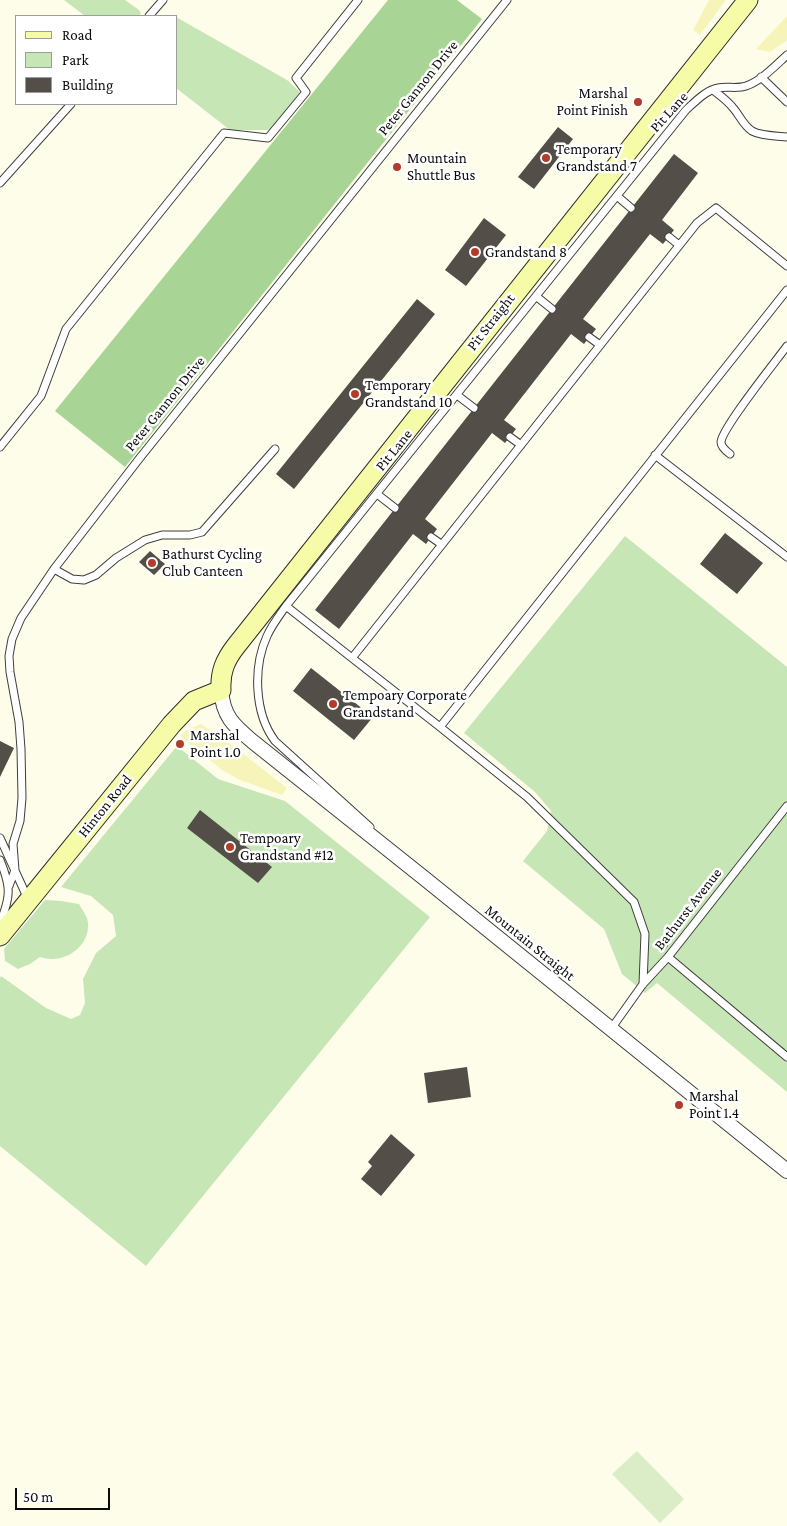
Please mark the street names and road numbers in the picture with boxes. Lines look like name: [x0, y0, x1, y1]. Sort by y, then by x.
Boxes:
street label: Peter Gannon Drive: [374, 37, 462, 139]
street label: Pit Lane: [646, 88, 692, 136]
street label: Pit Straight: [463, 290, 519, 354]
street label: Peter Gannon Drive: [121, 353, 209, 455]
street label: Pit Lane: [372, 426, 416, 474]
street label: Hinton Road: [74, 771, 136, 841]
street label: Bathurst Avenue: [650, 864, 726, 954]
street label: Mountain Straight: [481, 901, 579, 985]

